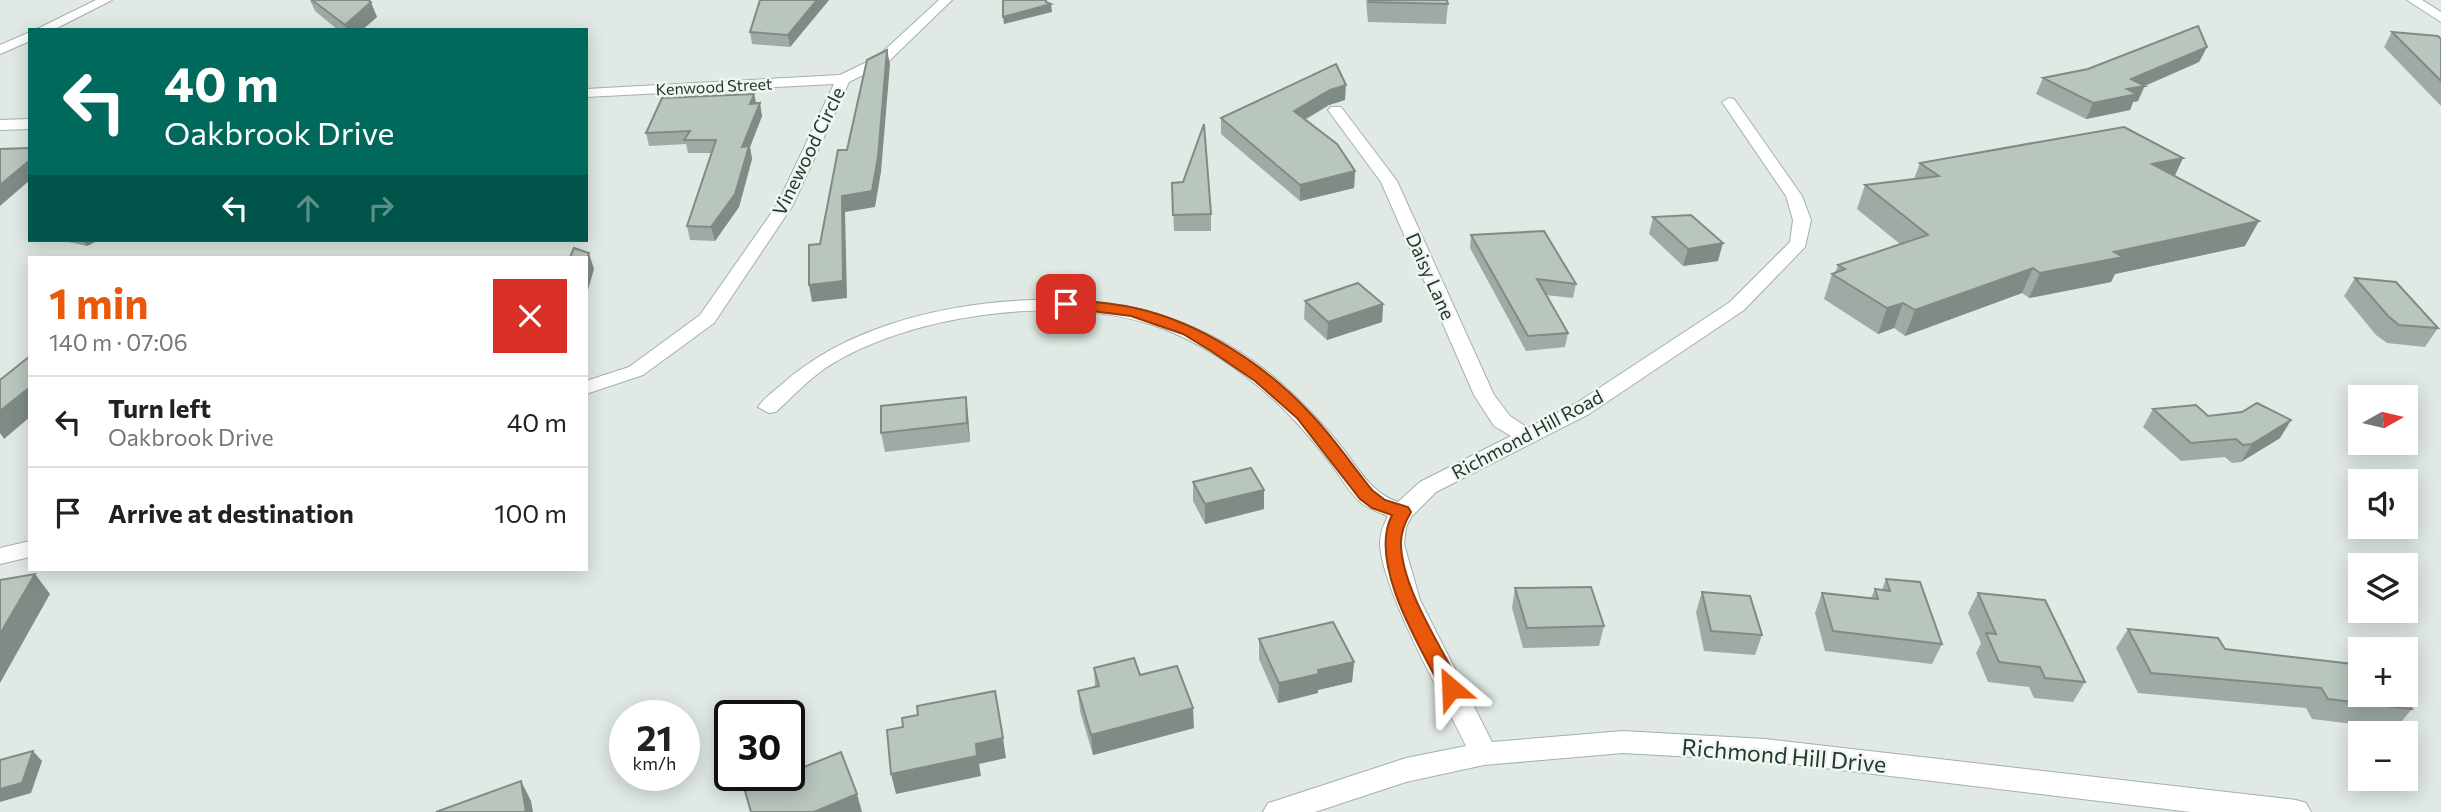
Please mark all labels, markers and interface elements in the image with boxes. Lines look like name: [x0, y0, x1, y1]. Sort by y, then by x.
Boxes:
text: 40 m: [164, 52, 279, 112]
icon: left: [49, 56, 140, 147]
street label: Kenwood Street: [655, 73, 773, 99]
street label: Vinewood Circle: [767, 83, 849, 219]
text: Oakbrook Drive: [164, 112, 394, 152]
icon: left: [216, 189, 254, 227]
icon: ahead: [289, 189, 327, 227]
icon: right: [362, 189, 400, 227]
street label: Daisy Lane: [1402, 229, 1460, 323]
pin: [1036, 274, 1096, 334]
text: 1 min: [49, 276, 149, 328]
button: close: [493, 279, 567, 353]
icon: arrive: [1047, 285, 1085, 323]
text: 140 m · 07:06: [49, 328, 188, 356]
street label: Richmond Hill Road: [1447, 384, 1607, 484]
north arrow: [2348, 385, 2418, 455]
map controls: [2348, 385, 2418, 791]
text: Turn left: [108, 392, 211, 423]
icon: left: [49, 403, 87, 441]
text: 40 m: [507, 406, 567, 437]
text: Oakbrook Drive: [108, 423, 274, 451]
button: sound: [2348, 469, 2418, 539]
icon: arrive: [49, 494, 87, 532]
text: Arrive at destination: [108, 497, 354, 528]
text: 100 m: [494, 497, 567, 528]
button: layers: [2348, 553, 2418, 623]
button: +: [2348, 637, 2418, 707]
position arrow: [1414, 651, 1488, 725]
speed limit sign: 30: [714, 700, 805, 791]
text: 21: [637, 715, 672, 758]
button: −: [2348, 721, 2418, 791]
street label: Richmond Hill Drive: [1680, 732, 1888, 778]
text: km/h: [633, 752, 676, 774]

